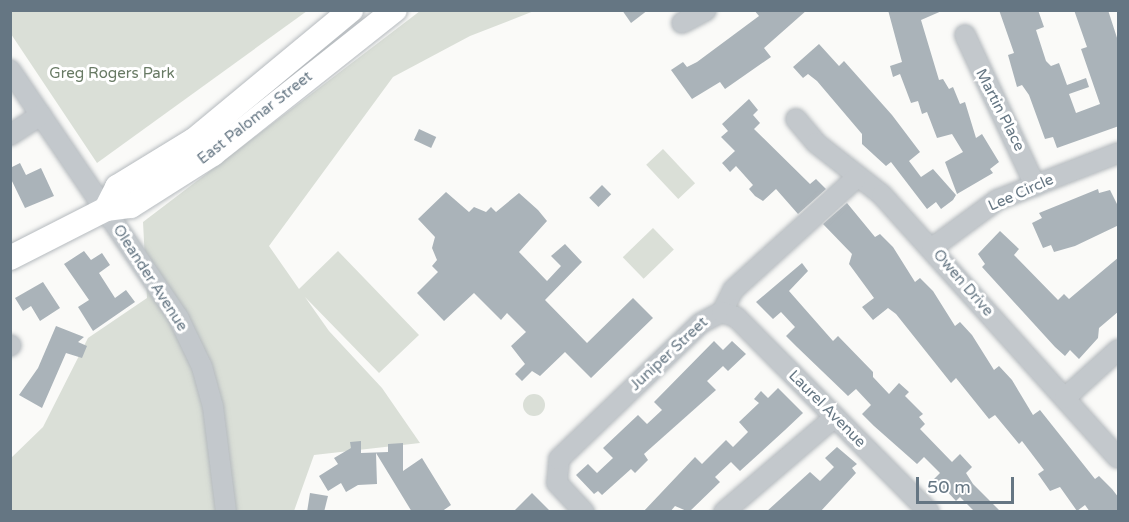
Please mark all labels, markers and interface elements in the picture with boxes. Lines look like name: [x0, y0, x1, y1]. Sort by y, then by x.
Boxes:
park label: Greg Rogers Park: [49, 65, 175, 83]
street label: Martin Place: [972, 66, 1028, 154]
street label: East Palomar Street: [194, 68, 316, 168]
street label: Lee Circle: [986, 171, 1056, 215]
street label: Oleander Avenue: [109, 221, 191, 335]
street label: Owen Drive: [929, 246, 997, 320]
street label: Juniper Street: [626, 314, 712, 394]
street label: Laurel Avenue: [785, 367, 869, 451]
scale bar: [919, 465, 1016, 503]
text: 50 m: [927, 476, 971, 498]

